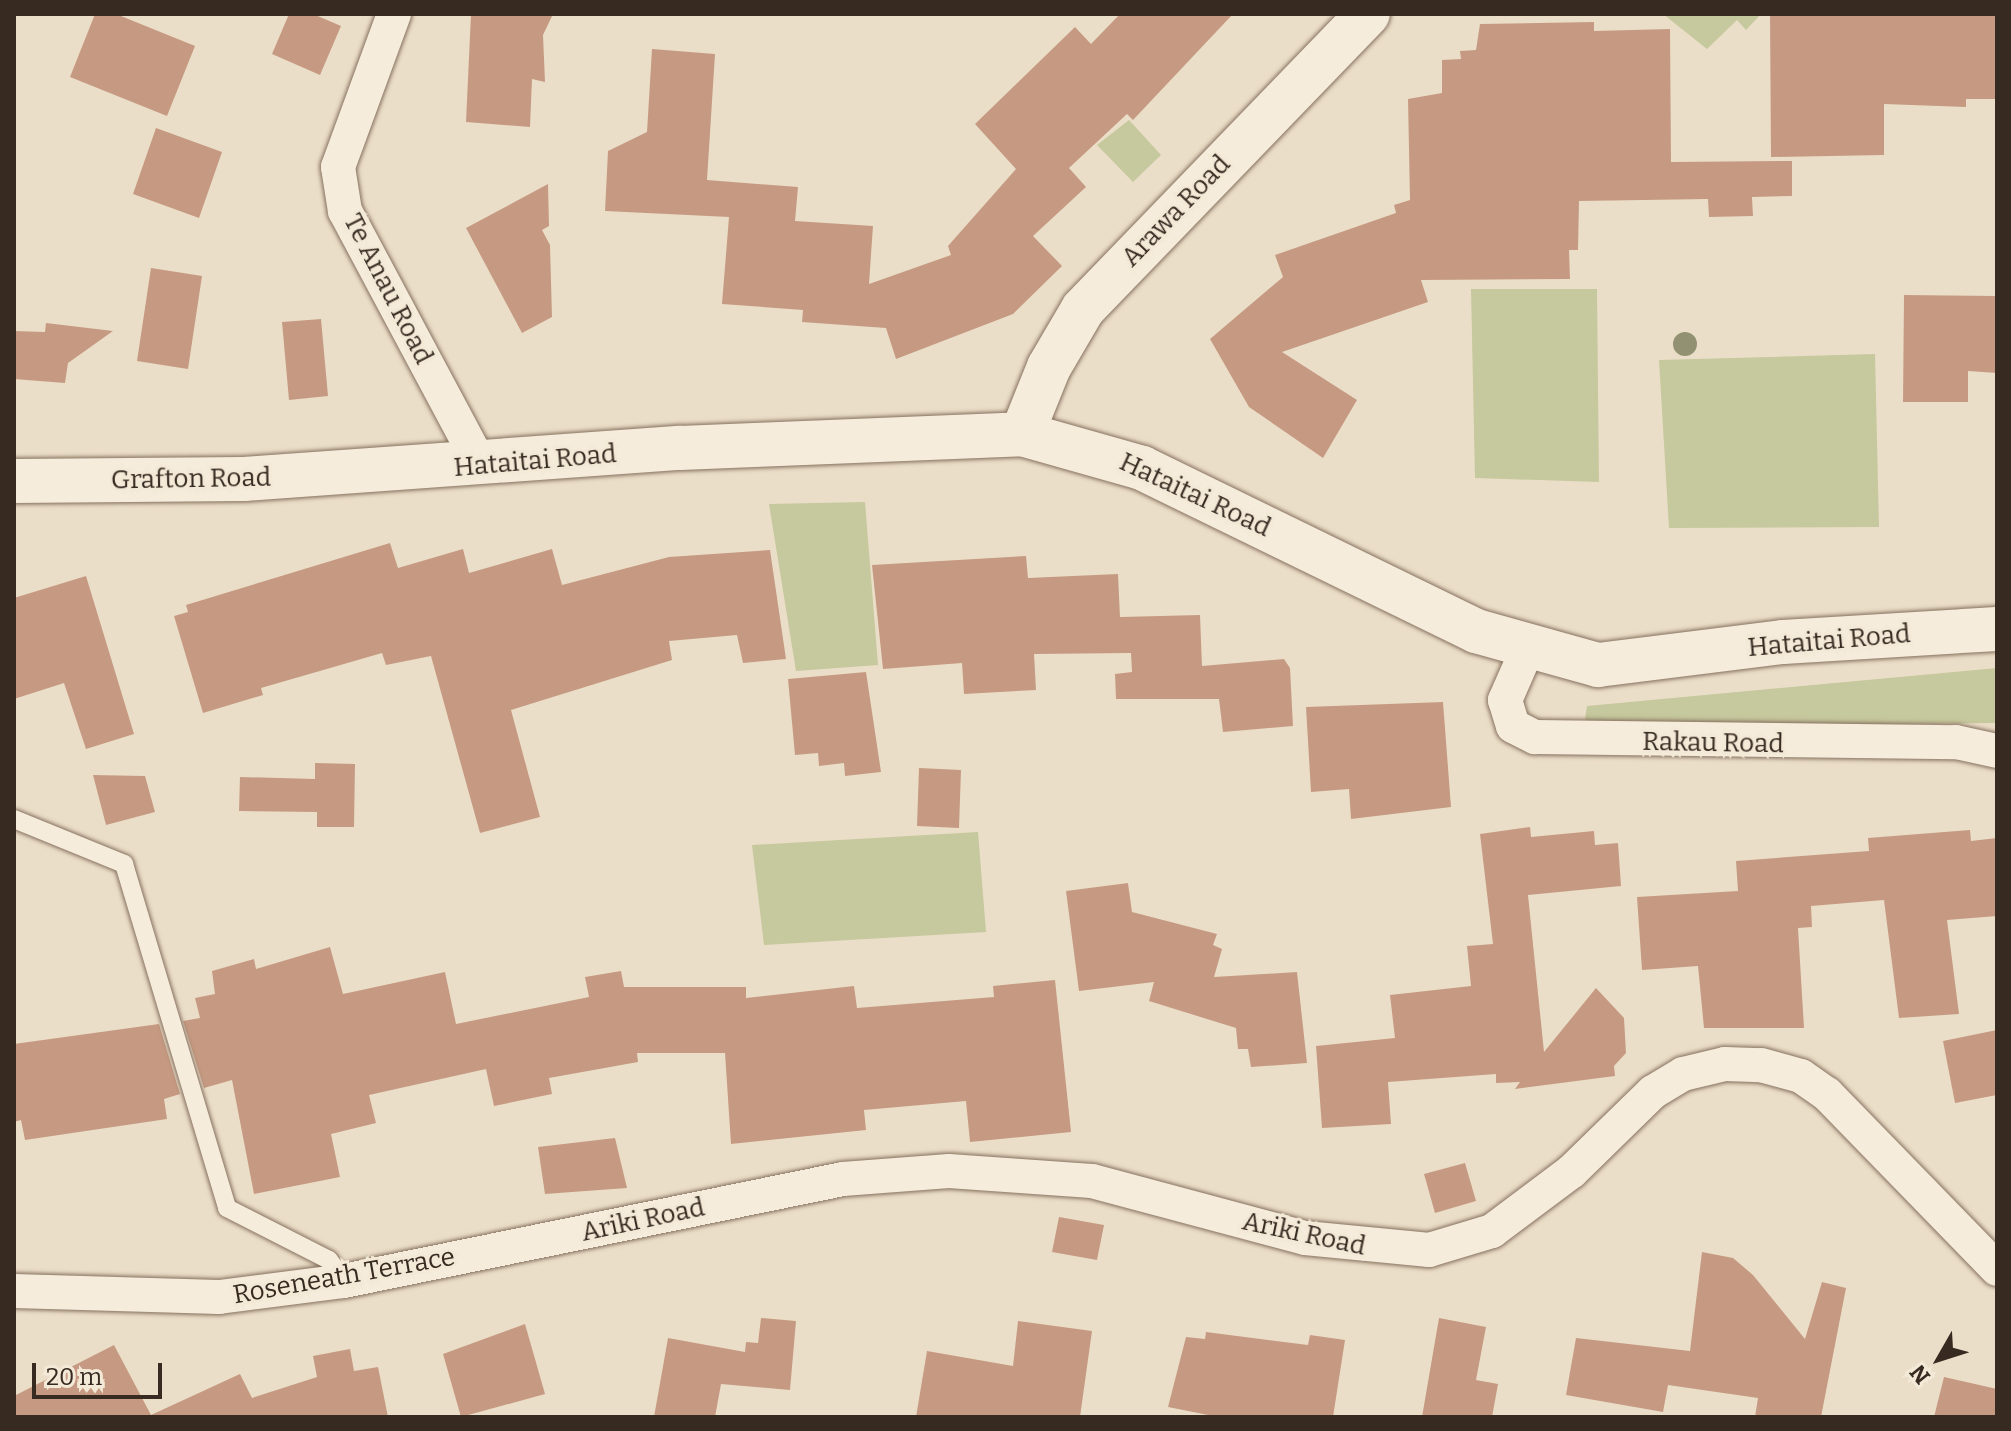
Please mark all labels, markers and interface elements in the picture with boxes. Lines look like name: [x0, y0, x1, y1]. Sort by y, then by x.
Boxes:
street label: Arawa Road: [1115, 149, 1237, 273]
street label: Te Anau Road: [337, 209, 439, 369]
street label: Hataitai Road: [452, 438, 618, 484]
street label: Hataitai Road: [1115, 446, 1275, 544]
street label: Grafton Road: [111, 462, 271, 496]
street label: Hataitai Road: [1746, 618, 1912, 664]
street label: Rakau Road: [1642, 726, 1784, 760]
street label: Ariki Road: [579, 1192, 707, 1248]
street label: Ariki Road: [1240, 1206, 1368, 1262]
street label: Roseneath Terrace: [231, 1241, 457, 1311]
north arrow: [1899, 1319, 1979, 1399]
scale bar: [36, 1347, 166, 1397]
text: N: [1904, 1359, 1936, 1390]
text: 20 m: [46, 1363, 102, 1391]

